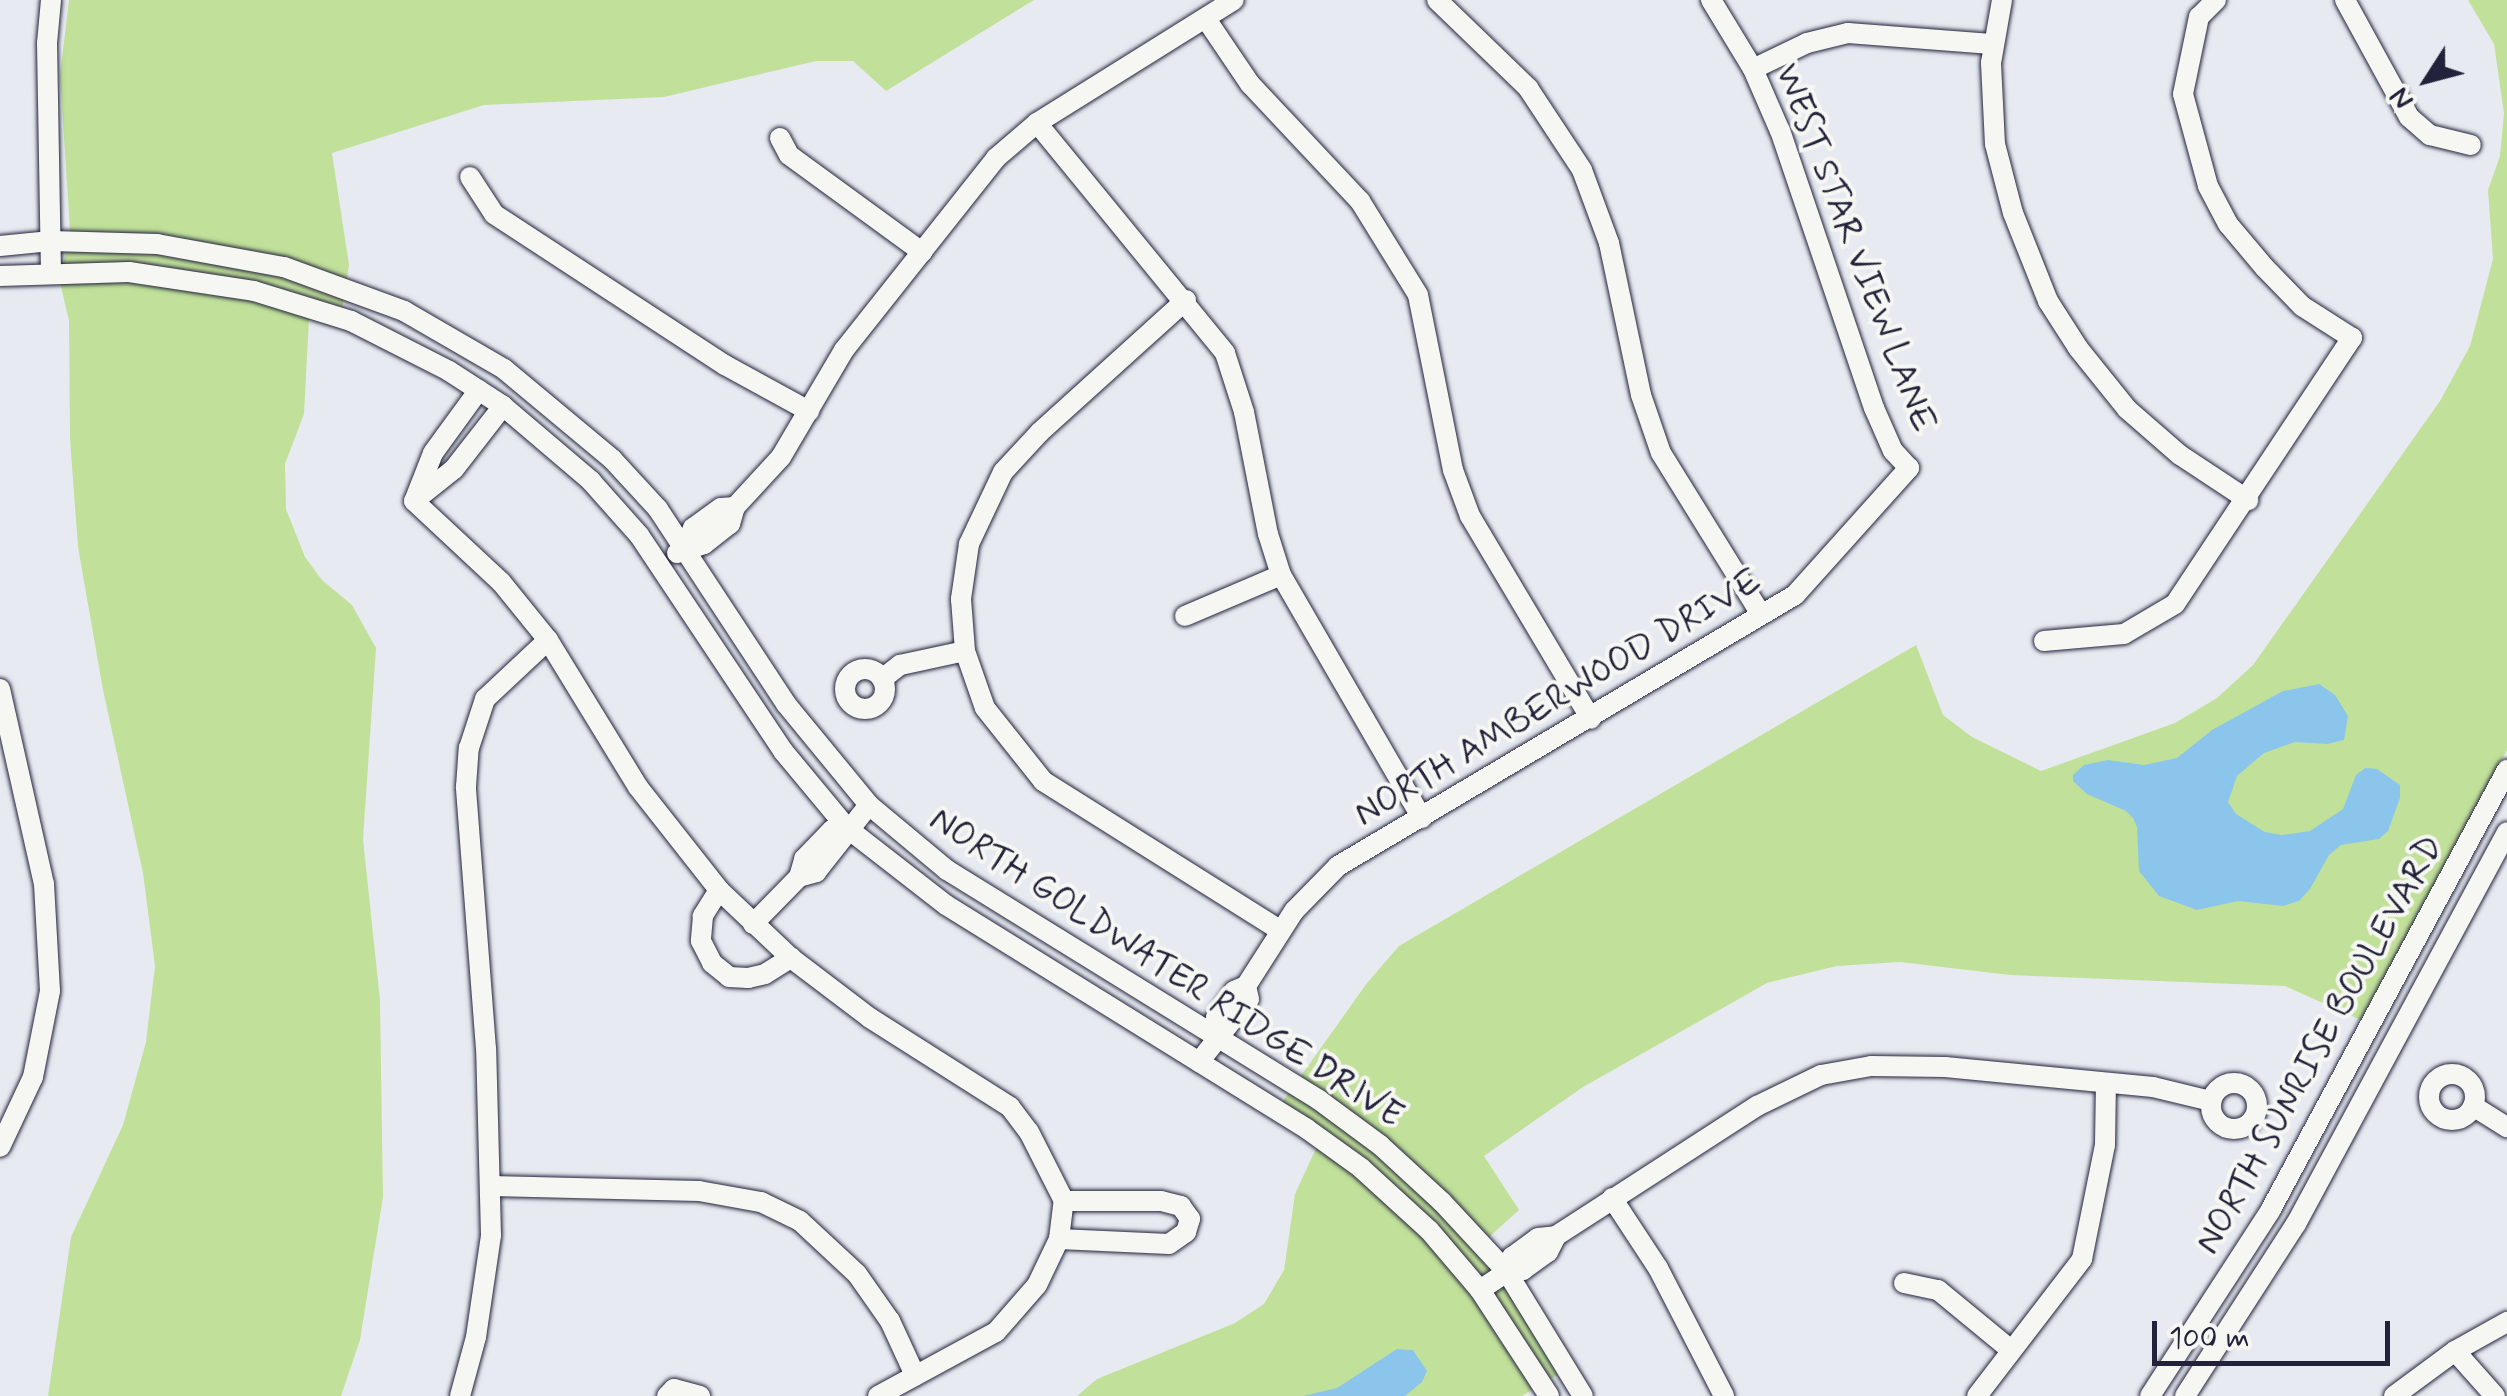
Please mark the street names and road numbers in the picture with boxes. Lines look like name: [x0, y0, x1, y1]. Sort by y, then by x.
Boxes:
street label: WEST STAR VIEW LANE: [1765, 57, 1945, 439]
street label: NORTH AMBERWOOD DRIVE: [1347, 560, 1769, 836]
street label: NORTH GOLDWATER RIDGE DRIVE: [914, 794, 1418, 1142]
street label: NORTH SUNRISE BOULEVARD: [2186, 827, 2454, 1263]

